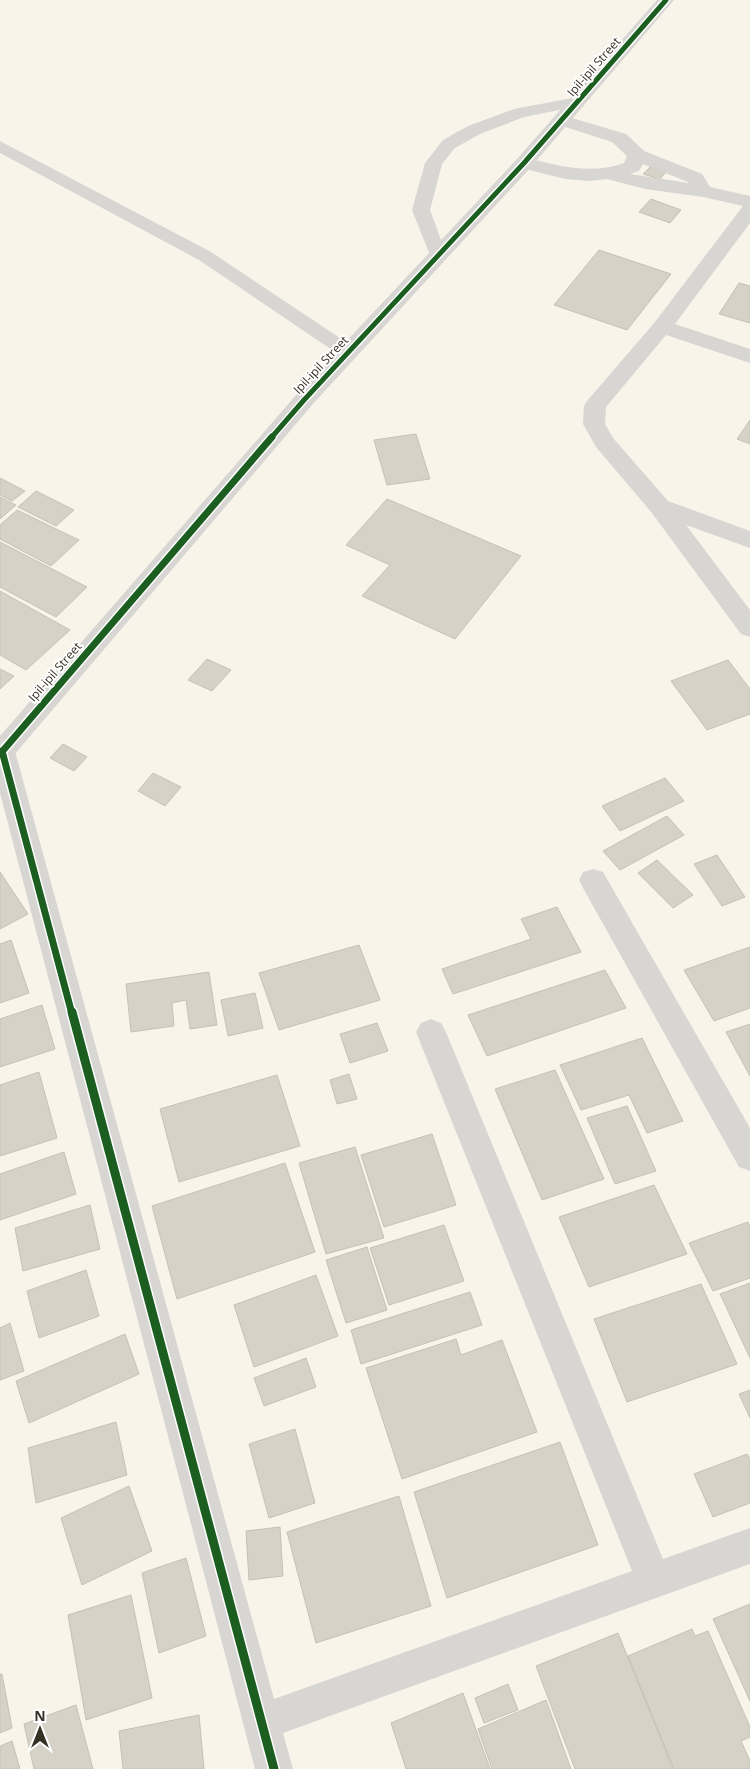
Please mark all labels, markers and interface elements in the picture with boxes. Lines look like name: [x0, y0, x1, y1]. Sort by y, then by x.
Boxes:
street label: Ipil-ipil Street: [563, 33, 624, 100]
street label: Ipil-ipil Street: [289, 332, 352, 397]
street label: Ipil-ipil Street: [24, 638, 85, 705]
north arrow: [15, 1704, 65, 1754]
text: N: [34, 1706, 46, 1725]

